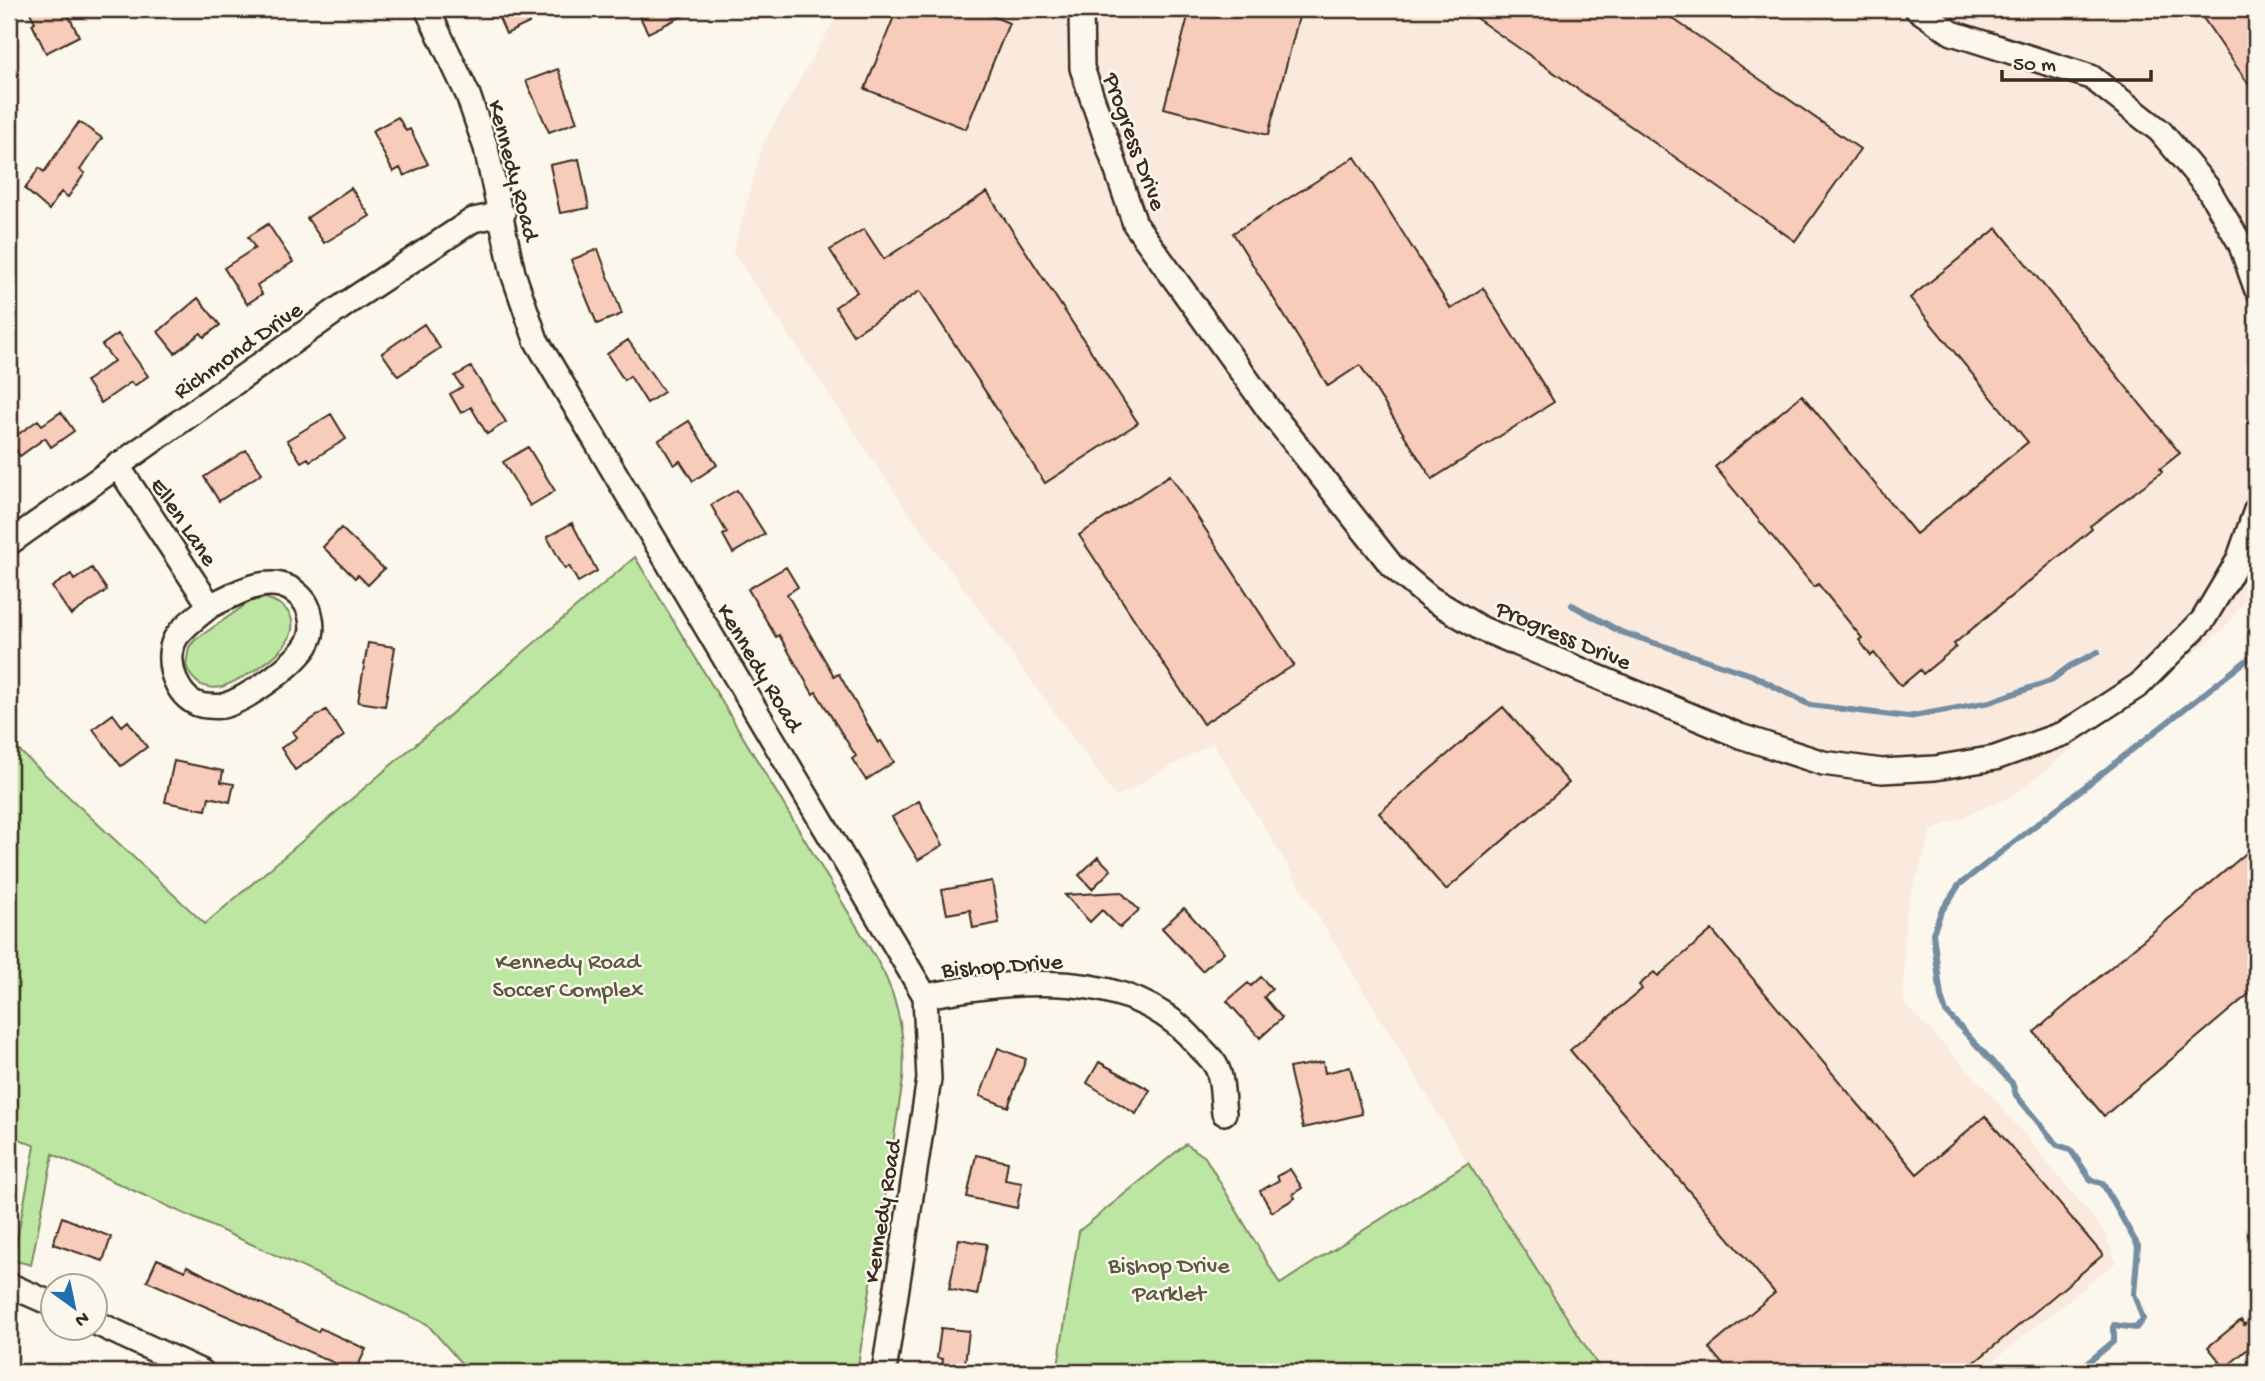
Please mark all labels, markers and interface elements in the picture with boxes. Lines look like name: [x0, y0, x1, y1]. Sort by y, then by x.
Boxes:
scale bar: [2002, 38, 2151, 82]
text: 50 m: [2013, 54, 2056, 79]
street label: Progress Drive: [1094, 68, 1171, 216]
street label: Kennedy Road: [479, 97, 545, 246]
street label: Richmond Drive: [169, 296, 310, 407]
street label: Ellen Lane: [142, 473, 223, 573]
street label: Progress Drive: [1490, 595, 1635, 679]
street label: Kennedy Road: [708, 599, 809, 740]
park label: Kennedy Road Soccer Complex: [492, 949, 644, 1006]
street label: Bishop Drive: [940, 949, 1064, 986]
street label: Kennedy Road: [859, 1136, 910, 1285]
park label: Bishop Drive Parklet: [1107, 1253, 1230, 1310]
north arrow: [38, 1272, 108, 1342]
text: N: [70, 1305, 93, 1331]

